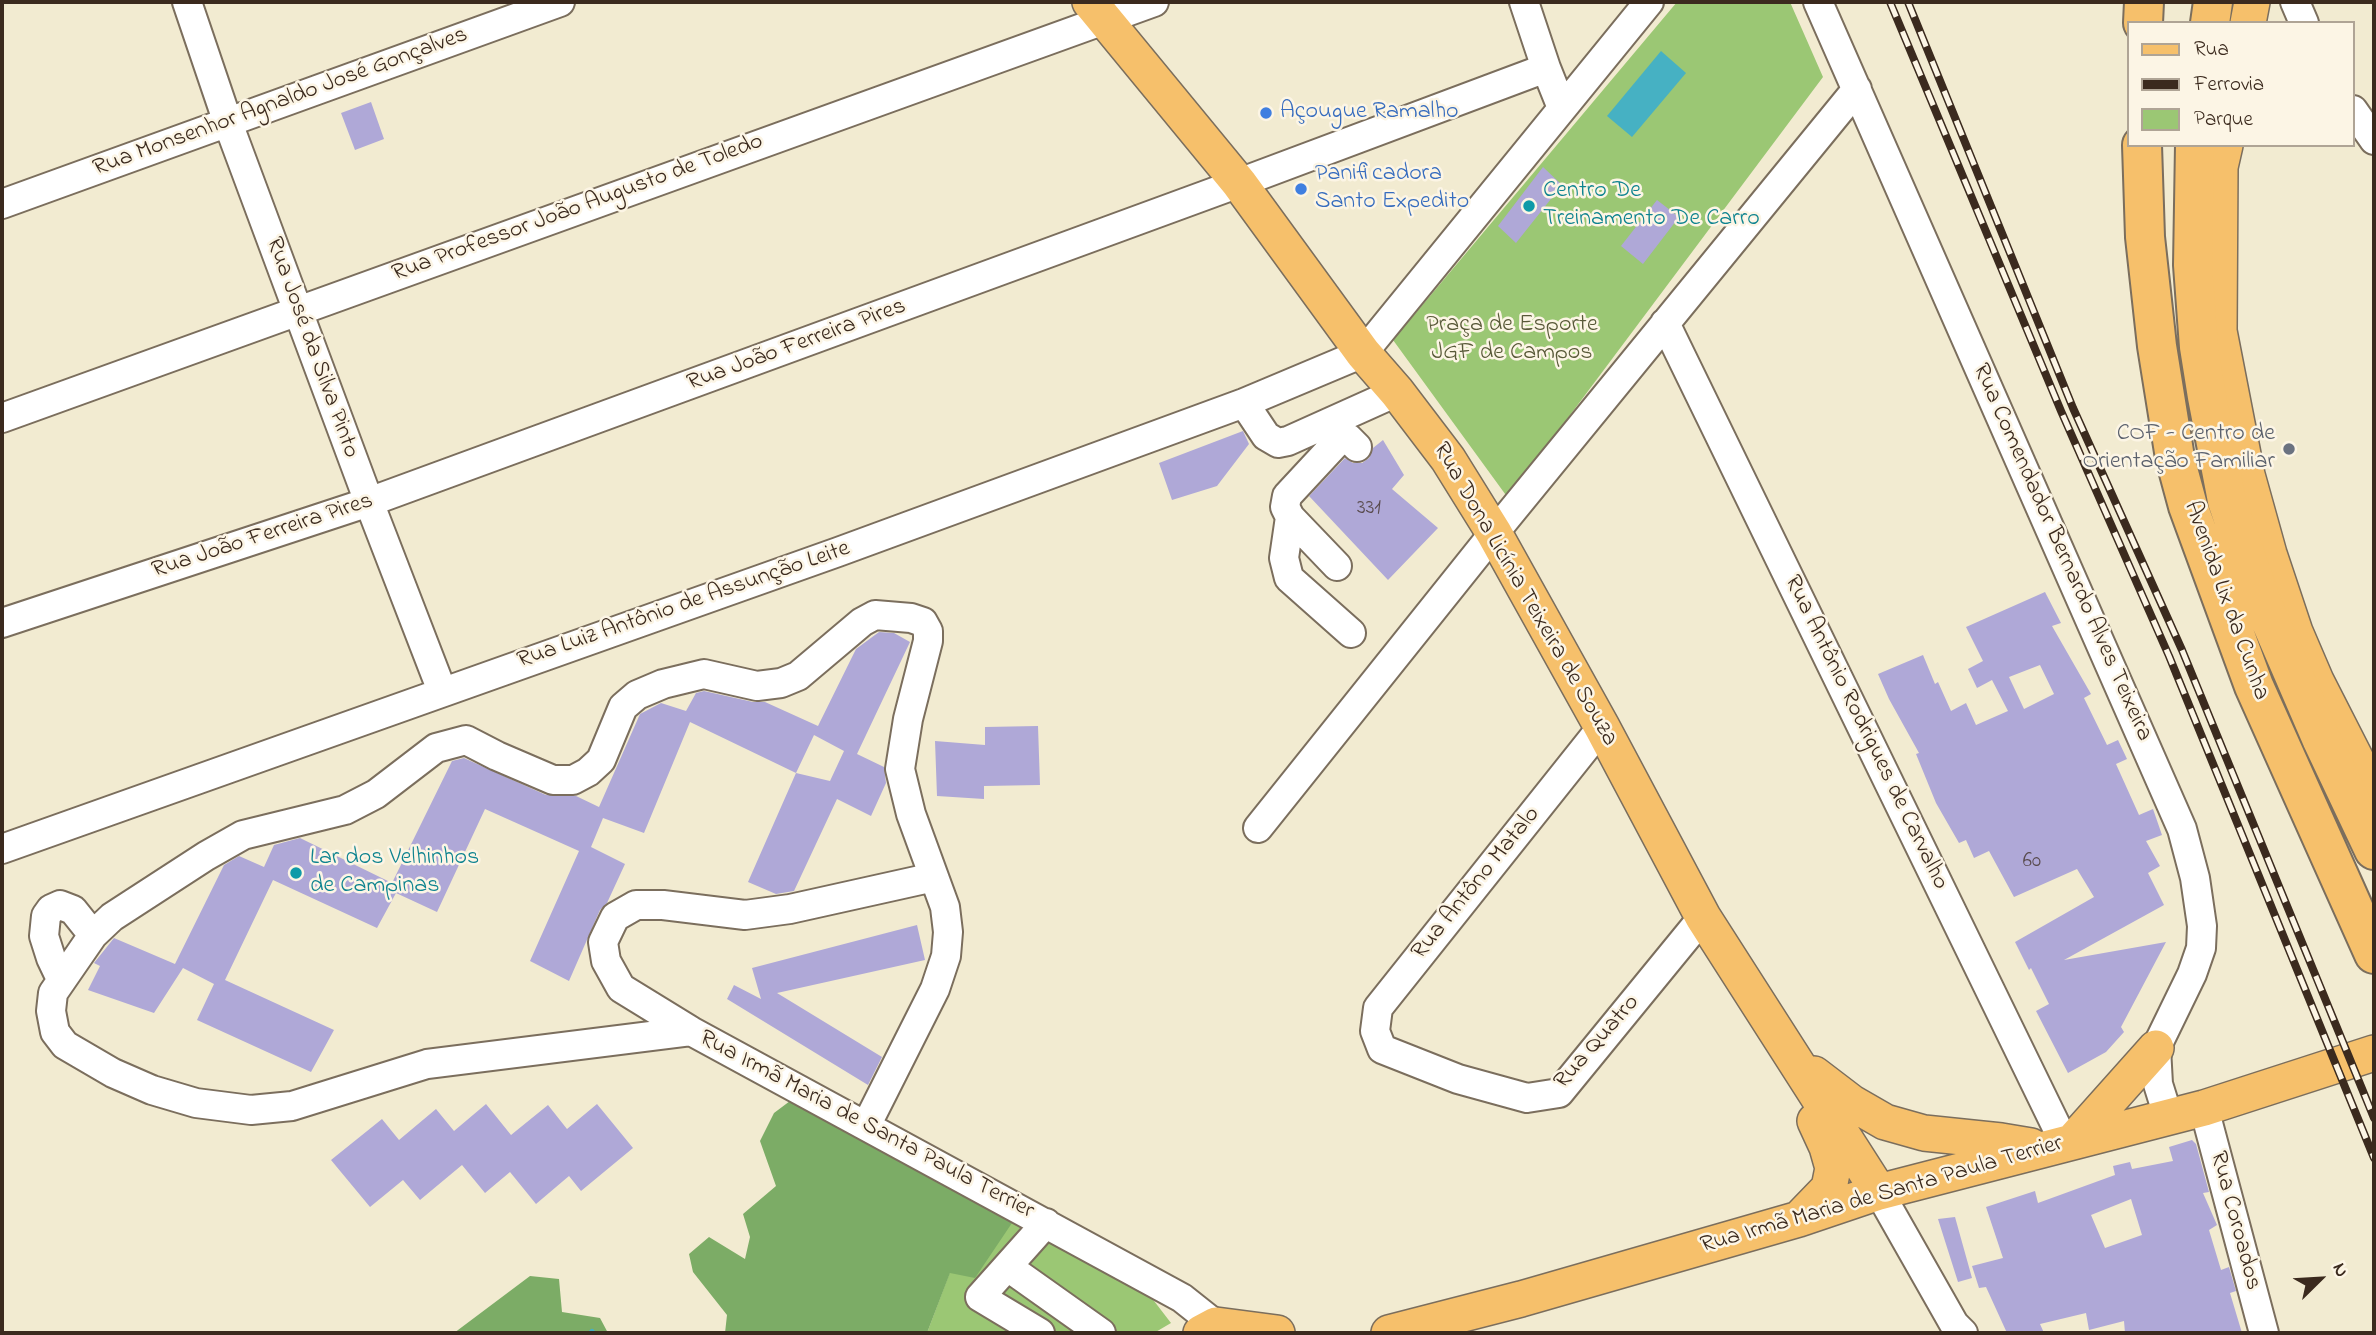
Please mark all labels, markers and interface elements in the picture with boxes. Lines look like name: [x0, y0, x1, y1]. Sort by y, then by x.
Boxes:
legend: [2128, 21, 2355, 147]
street label: Rua Monsenhor Agnaldo José Gonçalves: [90, 22, 472, 184]
text: Rua: [2194, 35, 2229, 65]
text: Ferrovia: [2194, 70, 2264, 100]
place label: Açougue Ramalho: [1280, 99, 1459, 127]
marker: Açougue Ramalho: [1258, 105, 1274, 121]
text: Parque: [2194, 105, 2253, 135]
street label: Rua Professor João Augusto de Toledo: [389, 128, 767, 290]
place label: Panificadora Santo Expedito: [1315, 161, 1469, 217]
place label: Centro De Treinamento De Carro: [1543, 178, 1760, 234]
marker: Panificadora Santo Expedito: [1293, 181, 1309, 197]
marker: Centro De Treinamento De Carro: [1521, 198, 1537, 214]
street label: Rua José da Silva Pinto: [258, 234, 364, 462]
street label: Rua João Ferreira Pires: [684, 293, 910, 399]
park label: Praça de Esporte JGF de Campos: [1426, 312, 1598, 368]
street label: Rua Comendador Bernardo Alves Teixeira: [1964, 360, 2158, 746]
place label: COF - Centro de Orientação Familiar: [2082, 421, 2275, 477]
street label: Rua Dona Licínia Teixeira de Souza: [1425, 438, 1623, 752]
marker: COF - Centro de Orientação Familiar: [2281, 441, 2297, 457]
street label: Rua João Ferreira Pires: [149, 488, 377, 586]
house number: 331: [1357, 497, 1381, 523]
street label: Avenida Lix da Cunha: [2176, 498, 2274, 704]
street label: Rua Luiz Antônio de Assunção Leite: [514, 535, 854, 677]
street label: Rua Antônio Rodrigues de Carvalho: [1776, 571, 1954, 895]
street label: Rua Antôno Matalo: [1407, 802, 1547, 966]
place label: Lar dos Velhinhos de Campinas: [310, 845, 479, 901]
house number: 60: [2023, 850, 2041, 876]
marker: Lar dos Velhinhos de Campinas: [288, 865, 304, 881]
street label: Rua Quatro: [1549, 990, 1647, 1096]
street label: Rua Irmã Maria de Santa Paula Terrier: [694, 1025, 1038, 1227]
street label: Rua Irmã Maria de Santa Paula Terrier: [1698, 1130, 2066, 1262]
street label: Rua Coroados: [2202, 1148, 2266, 1294]
north arrow: [2285, 1244, 2355, 1314]
text: N: [2325, 1259, 2355, 1282]

